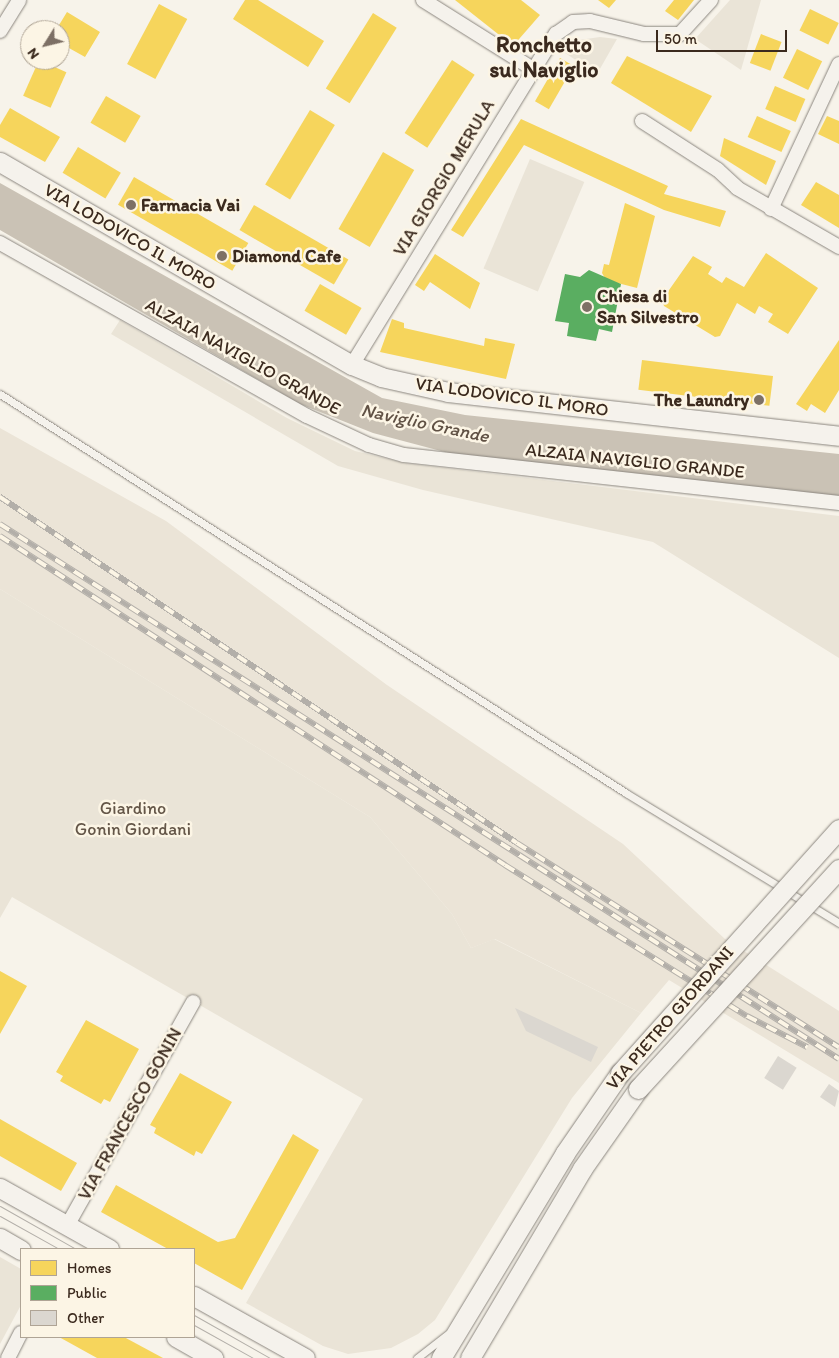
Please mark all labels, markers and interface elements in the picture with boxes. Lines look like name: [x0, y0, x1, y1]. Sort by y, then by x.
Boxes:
north arrow: [20, 20, 70, 70]
scale bar: [659, 20, 790, 52]
text: 50 m: [664, 30, 697, 48]
district label: Ronchetto sul Naviglio: [489, 31, 599, 82]
text: N: [24, 45, 43, 62]
street label: VIA GIORGIO MERULA: [388, 95, 500, 261]
street label: VIA LODOVICO IL MORO: [40, 179, 220, 295]
place label: Farmacia Vai: [141, 194, 240, 216]
marker: Farmacia Vai: [125, 199, 137, 211]
place label: Diamond Cafe: [232, 245, 341, 267]
marker: Diamond Cafe: [216, 250, 228, 262]
place label: Chiesa di San Silvestro: [597, 286, 698, 328]
street label: ALZAIA NAVIGLIO GRANDE: [142, 295, 344, 419]
marker: Chiesa di San Silvestro: [581, 301, 593, 313]
street label: VIA LODOVICO IL MORO: [413, 373, 611, 421]
place label: The Laundry: [653, 389, 749, 411]
marker: The Laundry: [753, 394, 765, 406]
water label: Naviglio Grande: [359, 398, 491, 448]
street label: ALZAIA NAVIGLIO GRANDE: [525, 439, 745, 483]
park label: Giardino Gonin Giordani: [74, 798, 192, 841]
street label: VIA PIETRO GIORDANI: [602, 942, 738, 1094]
street label: VIA FRANCESCO GONIN: [74, 1025, 186, 1203]
legend: [20, 1248, 195, 1338]
text: Homes: [67, 1259, 111, 1277]
text: Public: [67, 1284, 107, 1302]
text: Other: [67, 1309, 104, 1327]

